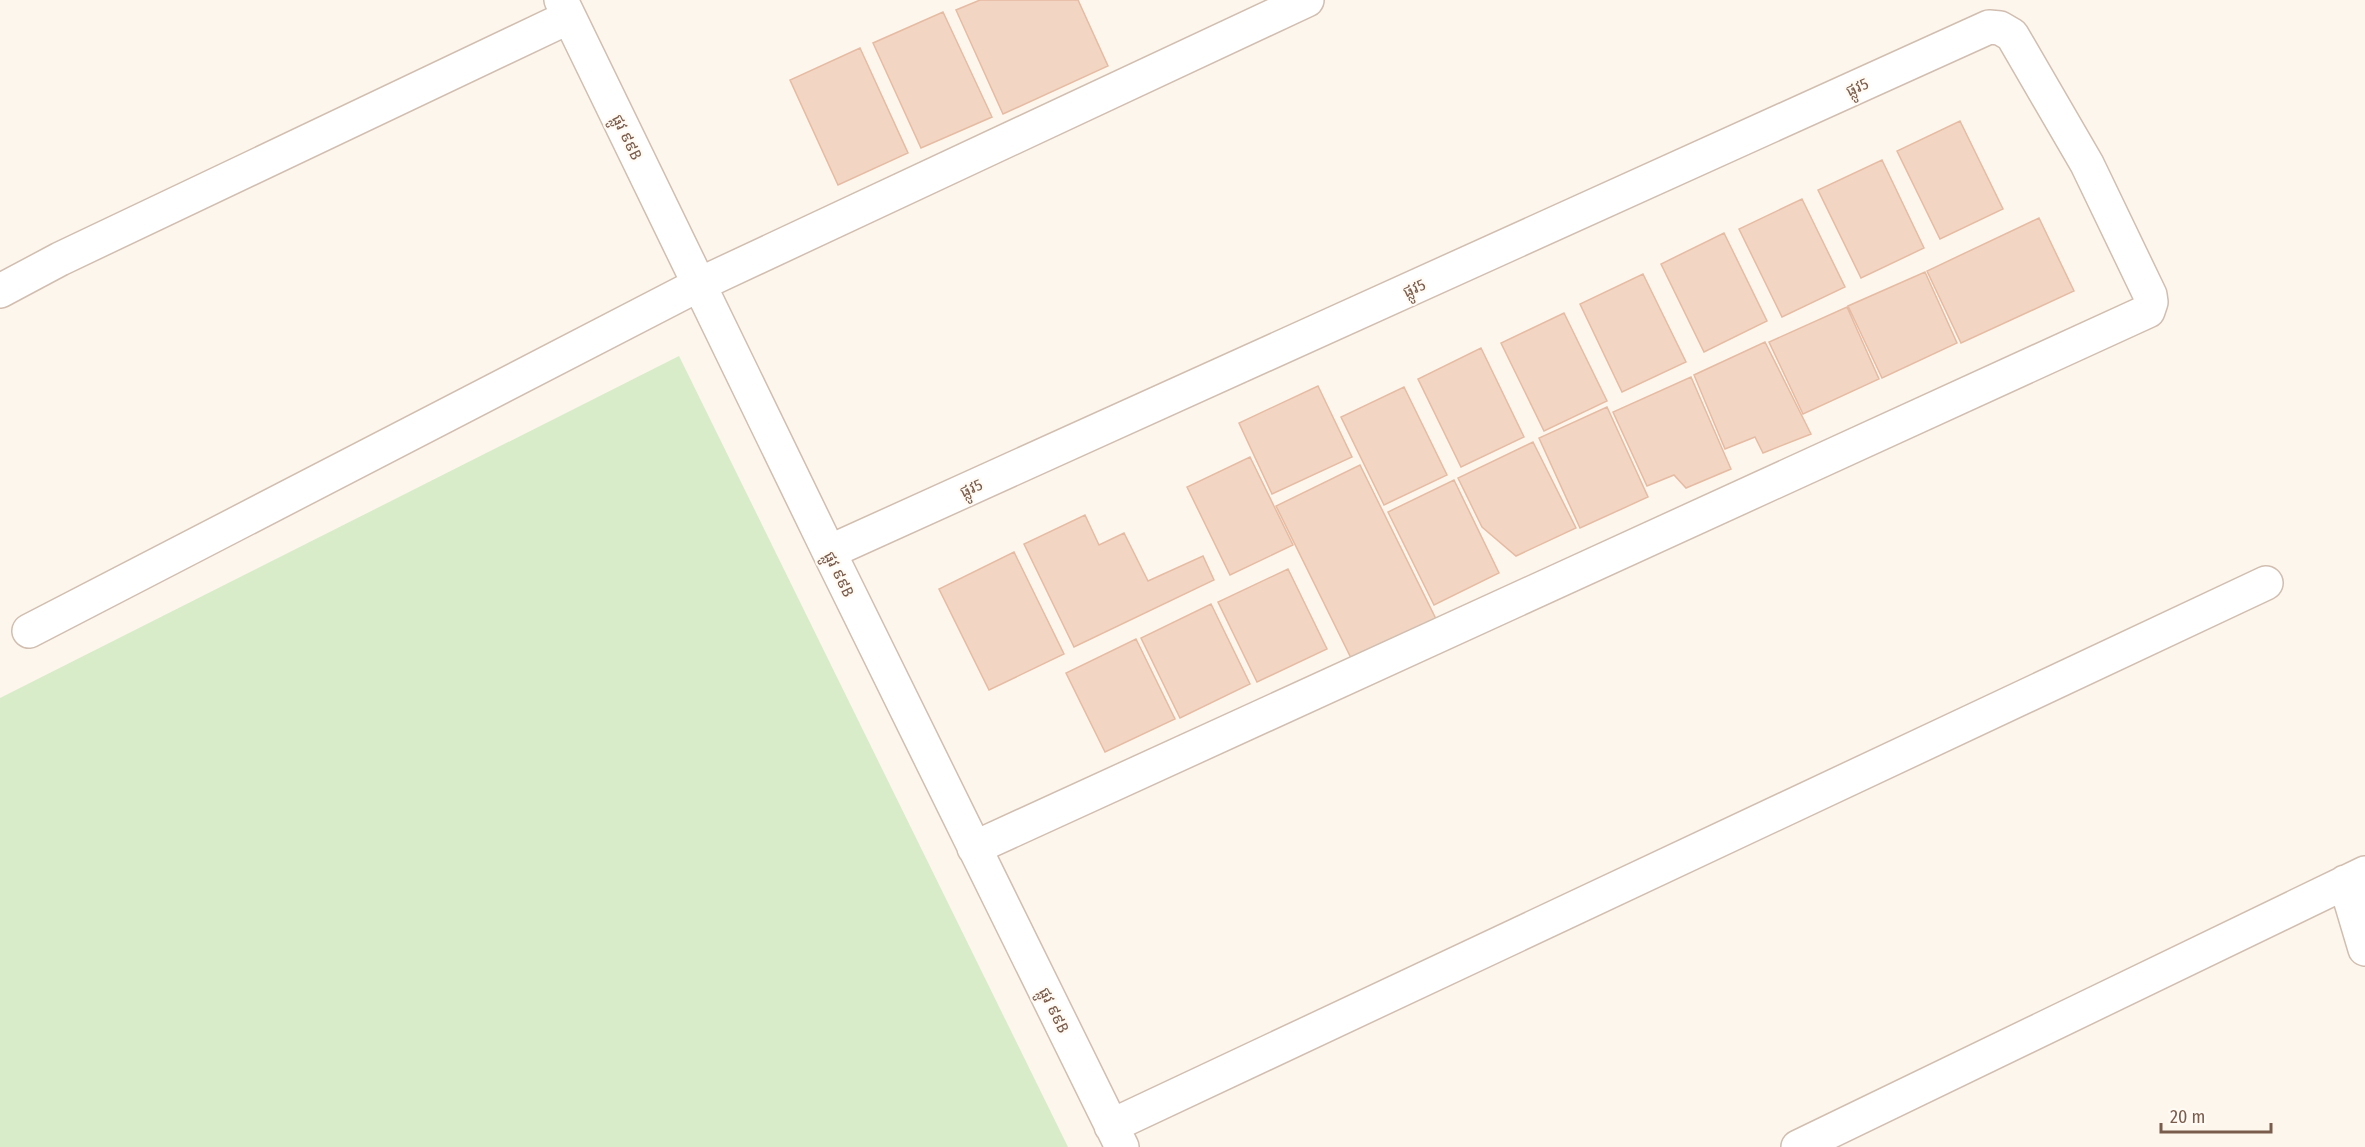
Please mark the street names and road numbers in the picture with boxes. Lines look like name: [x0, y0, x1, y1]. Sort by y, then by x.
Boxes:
street label: ផ្លូវ5: [1843, 74, 1873, 105]
street label: ផ្លូវ ៩៩B: [604, 111, 646, 165]
street label: ផ្លូវ5: [1400, 275, 1430, 306]
street label: ផ្លូវ5: [957, 475, 987, 506]
street label: ផ្លូវ ៩៩B: [816, 548, 858, 602]
street label: ផ្លូវ ៩៩B: [1031, 984, 1073, 1038]

